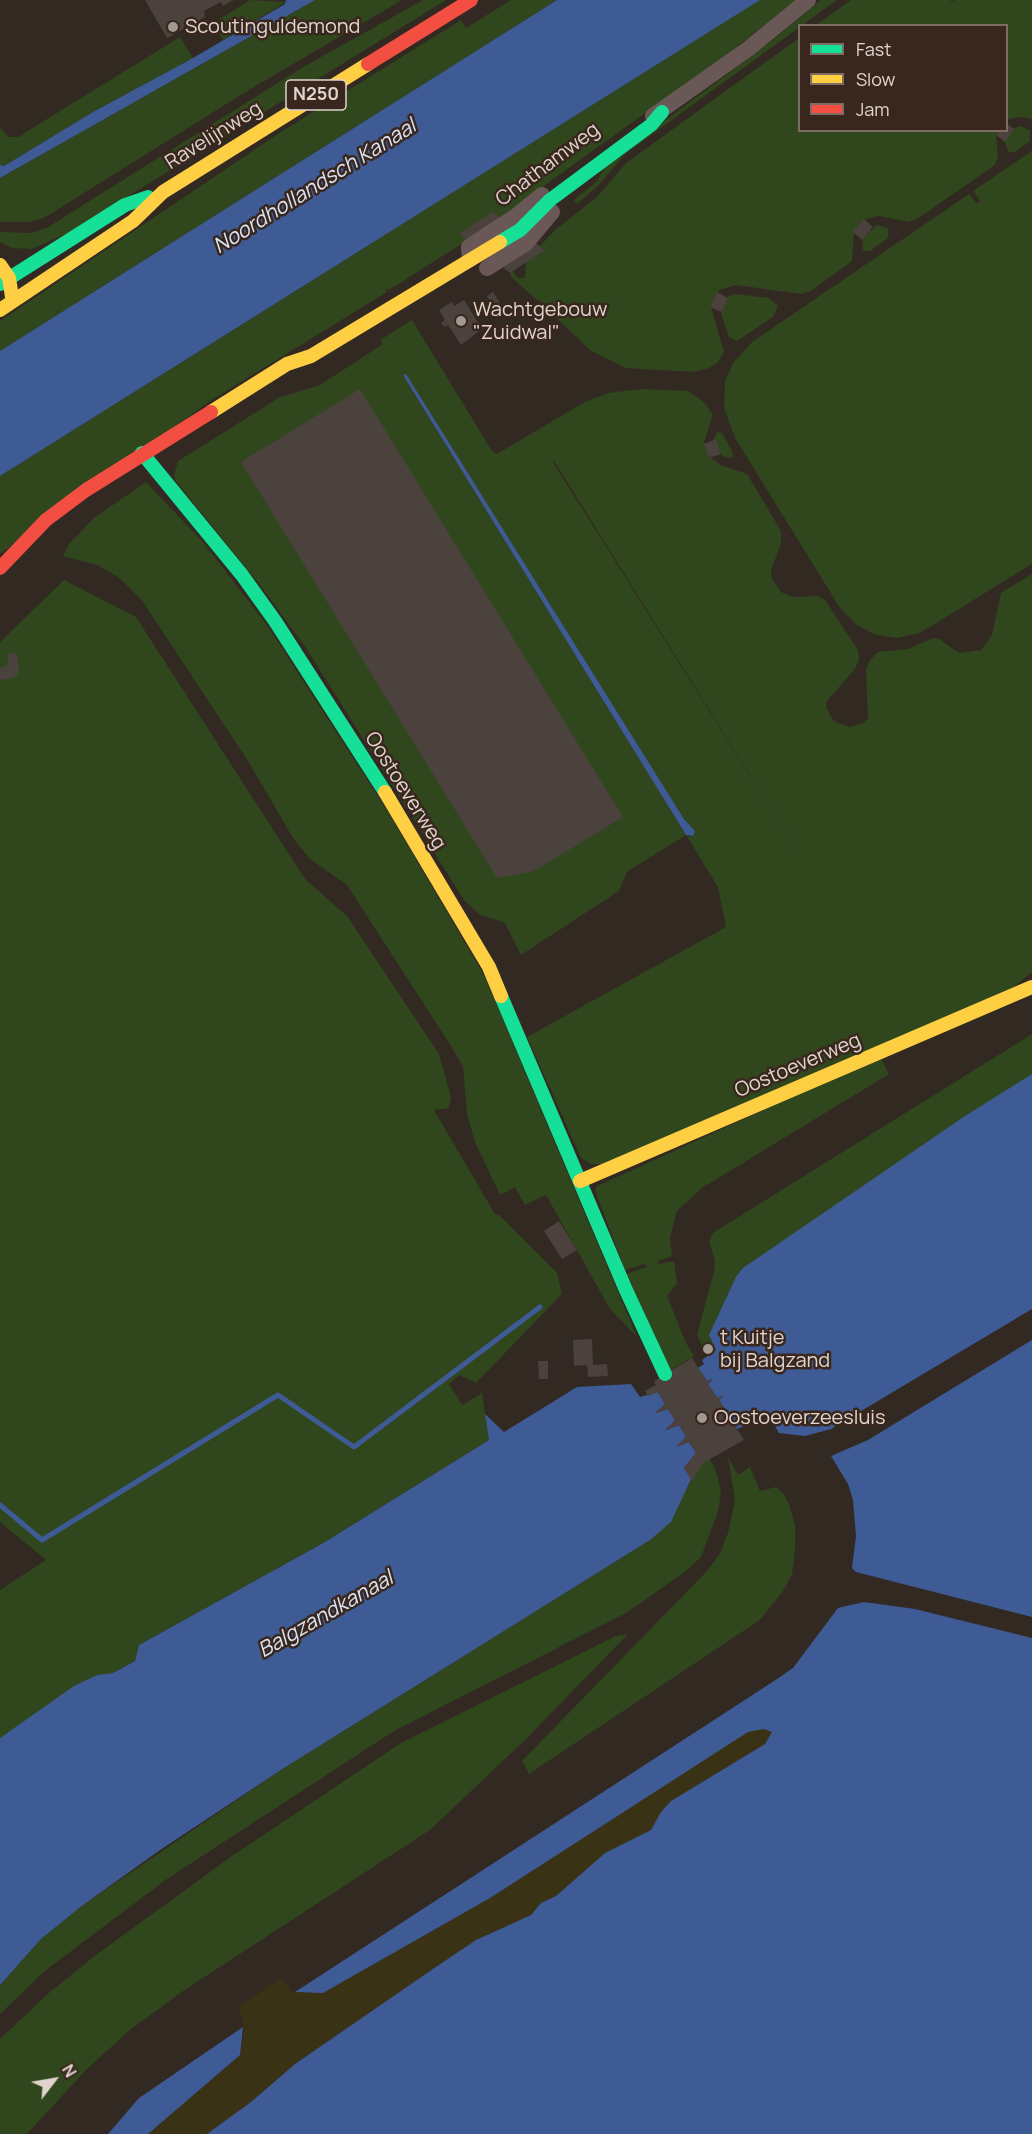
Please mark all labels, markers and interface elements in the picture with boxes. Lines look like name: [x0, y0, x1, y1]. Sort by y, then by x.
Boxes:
place label: Scoutinguldemond: [185, 15, 360, 39]
marker: Scoutinguldemond: [166, 20, 180, 34]
legend: [798, 24, 1008, 132]
text: Fast: [856, 37, 891, 61]
text: Slow: [856, 67, 895, 91]
road number: N250: [286, 80, 346, 110]
street label: Ravelijnweg: [161, 97, 267, 175]
text: Jam: [856, 97, 890, 121]
water label: Noordhollandsch Kanaal: [209, 114, 421, 260]
street label: Chathamweg: [491, 118, 605, 212]
place label: Wachtgebouw "Zuidwal": [473, 298, 607, 345]
marker: Wachtgebouw "Zuidwal": [454, 314, 468, 328]
street label: Oostoeverweg: [359, 728, 451, 854]
street label: Oostoeverweg: [731, 1029, 865, 1103]
place label: t Kuitje bij Balgzand: [720, 1326, 830, 1373]
marker: t Kuitje bij Balgzand: [701, 1342, 715, 1356]
place label: Oostoeverzeesluis: [714, 1406, 885, 1430]
marker: Oostoeverzeesluis: [695, 1411, 709, 1425]
water label: Balgzandkanaal: [254, 1566, 398, 1664]
north arrow: [24, 2050, 84, 2110]
text: N: [57, 2060, 82, 2081]

